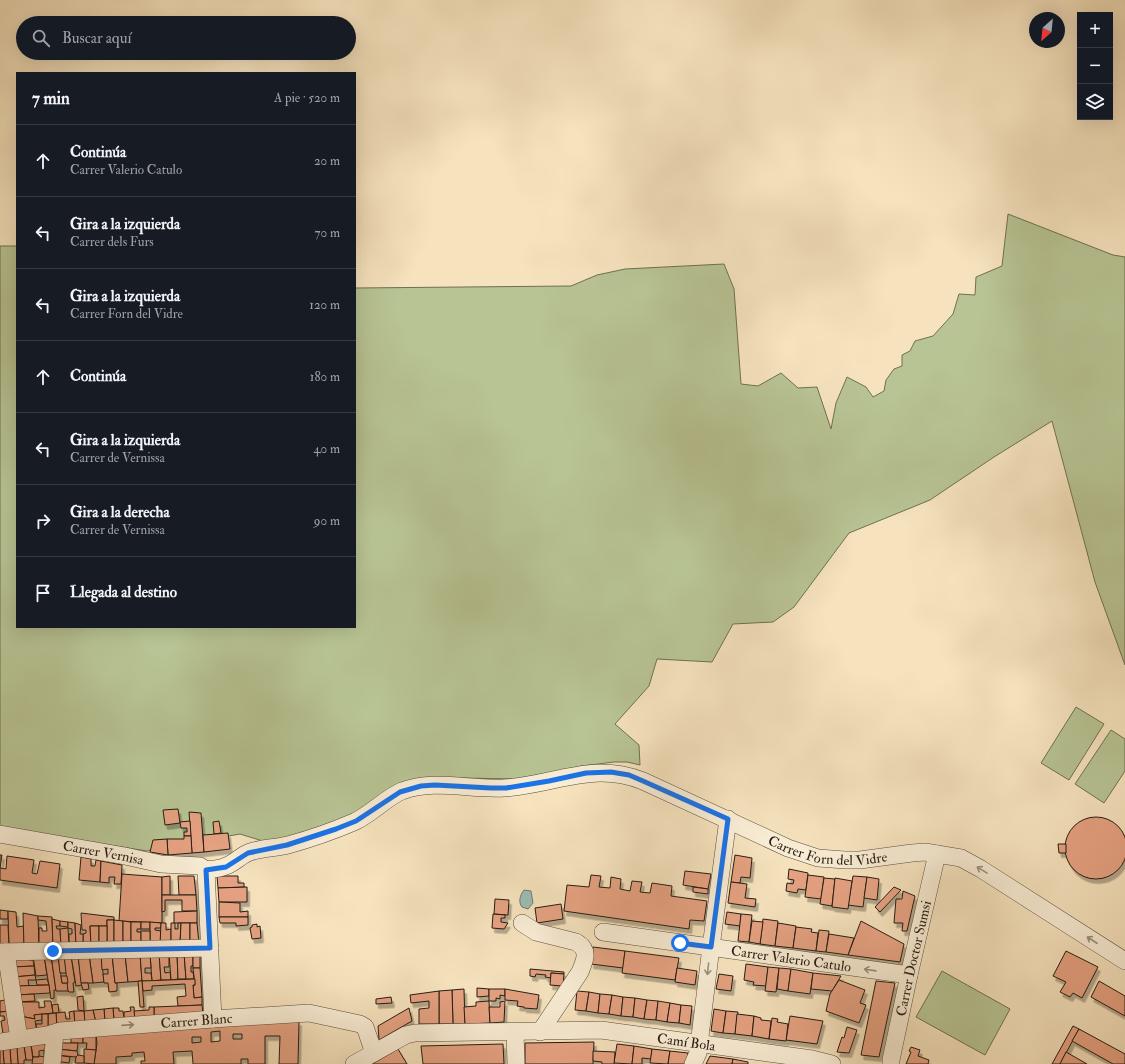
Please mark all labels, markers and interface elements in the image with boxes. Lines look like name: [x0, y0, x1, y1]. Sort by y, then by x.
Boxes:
north arrow: [1029, 12, 1065, 48]
map controls: [1077, 12, 1113, 120]
button: +: [1077, 12, 1113, 48]
search box: [16, 16, 356, 60]
icon: search: [30, 27, 52, 49]
text: Buscar aquí: [62, 29, 131, 48]
button: −: [1077, 48, 1113, 84]
button: layers: [1077, 84, 1113, 120]
text: 7 min: [32, 88, 70, 109]
text: A pie · 520 m: [274, 90, 340, 106]
text: Continúa: [70, 143, 126, 162]
icon: ahead: [32, 150, 54, 172]
text: 20 m: [314, 153, 340, 169]
text: Carrer Valerio Catulo: [70, 162, 182, 178]
text: Gira a la izquierda: [70, 215, 180, 234]
icon: left: [32, 222, 54, 244]
text: 70 m: [315, 225, 340, 241]
text: Carrer dels Furs: [70, 234, 154, 250]
text: Gira a la izquierda: [70, 287, 180, 306]
icon: left: [32, 294, 54, 316]
text: 120 m: [309, 297, 340, 313]
text: Carrer Forn del Vidre: [70, 306, 183, 322]
icon: ahead: [32, 366, 54, 388]
text: Continúa: [70, 367, 126, 386]
text: 180 m: [310, 369, 340, 385]
text: Gira a la izquierda: [70, 431, 180, 450]
icon: left: [32, 438, 54, 460]
text: 40 m: [314, 441, 340, 457]
text: Carrer de Vernissa: [70, 450, 165, 466]
text: Gira a la derecha: [70, 503, 170, 522]
icon: right: [32, 510, 54, 532]
text: 90 m: [314, 513, 340, 529]
text: Carrer de Vernissa: [70, 522, 165, 538]
icon: arrive: [32, 582, 54, 604]
text: Llegada al destino: [70, 583, 177, 602]
street label: Carrer Forn del Vidre: [765, 832, 888, 869]
street label: Carrer Vernisa: [62, 837, 145, 869]
one-way arrow: [976, 865, 988, 873]
street label: Carrer Doctor Sumsi: [892, 899, 935, 1018]
route start: [671, 934, 689, 952]
one-way arrow: [1086, 935, 1098, 943]
route end: [44, 942, 62, 960]
street label: Carrer Valerio Catulo: [730, 942, 852, 976]
one-way arrow: [704, 962, 712, 975]
one-way arrow: [864, 966, 877, 974]
street label: Carrer Blanc: [160, 1010, 233, 1032]
one-way arrow: [121, 1022, 134, 1029]
street label: Camí Bola: [656, 1030, 717, 1055]

